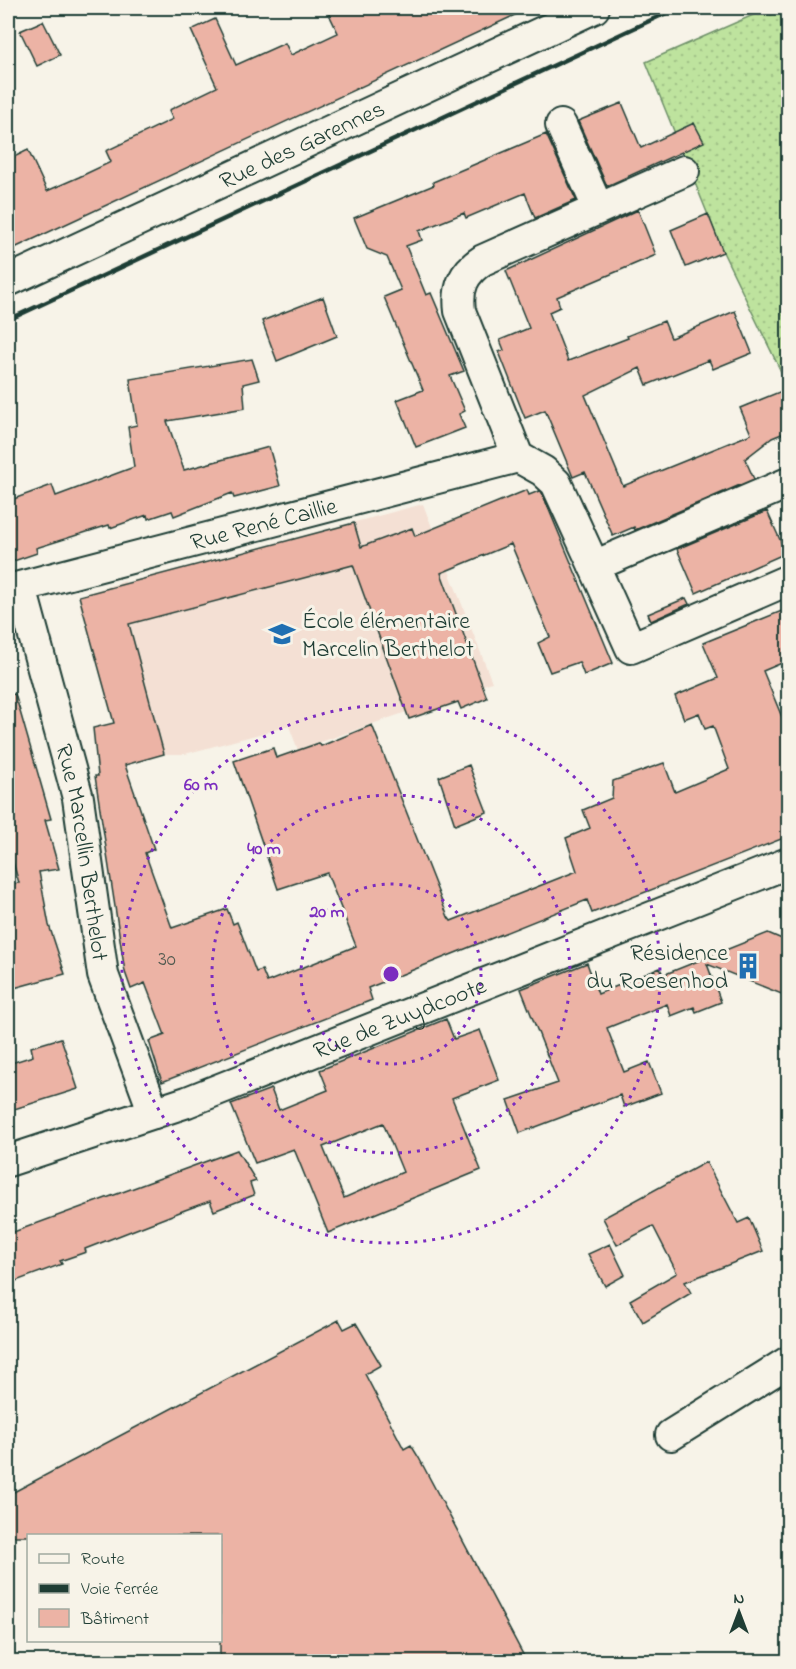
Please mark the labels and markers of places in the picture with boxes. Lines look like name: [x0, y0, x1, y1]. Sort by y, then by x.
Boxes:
place label: École élémentaire Marcelin Berthelot: [302, 605, 474, 668]
school or university icon: École élémentaire Marcelin Berthelot: [267, 619, 297, 649]
place label: Résidence du Roesenhod: [586, 937, 728, 1000]
building icon: Résidence du Roesenhod: [733, 951, 763, 981]
centre of rings: [381, 964, 401, 984]

